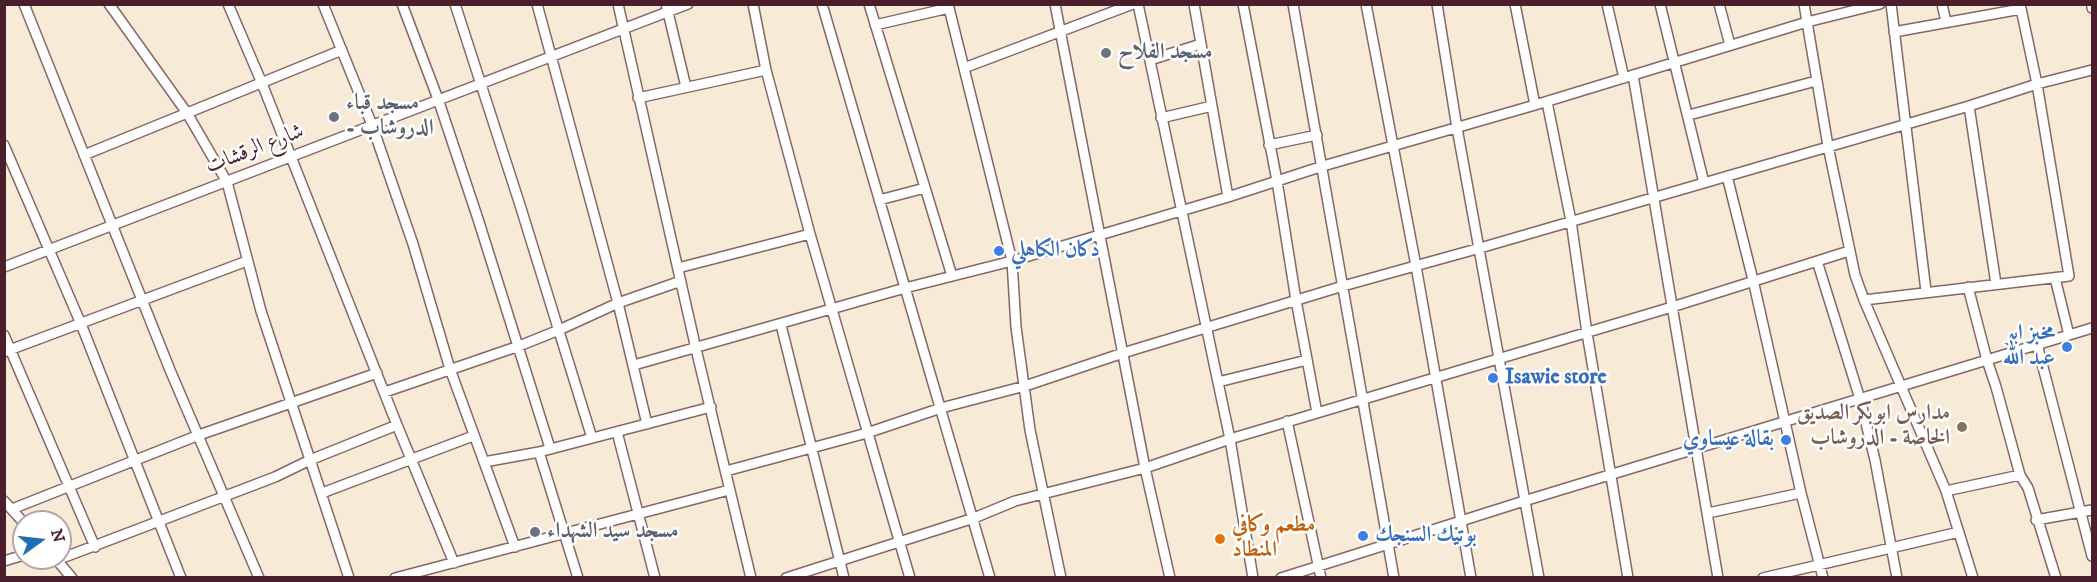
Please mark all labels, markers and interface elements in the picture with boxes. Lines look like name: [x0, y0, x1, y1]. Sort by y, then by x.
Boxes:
place label: مسجد الفلاح: [1118, 40, 1213, 66]
marker: مسجد الفلاح: [1099, 46, 1113, 60]
place label: مسجد قباء - الدروشاب: [346, 91, 434, 142]
marker: مسجد قباء - الدروشاب: [327, 110, 341, 124]
street label: شارع الرقشات: [202, 119, 308, 181]
place label: دكان الكاهلي: [1011, 238, 1100, 264]
marker: دكان الكاهلي: [992, 244, 1006, 258]
place label: مخبز ابو عبد الله: [2003, 321, 2055, 372]
marker: مخبز ابو عبد الله: [2060, 340, 2074, 354]
place label: Isawie store: [1505, 365, 1607, 391]
marker: Isawie store: [1486, 371, 1500, 385]
place label: مدارس ابوبكر الصديق الخاصة - الدروشاب: [1797, 401, 1950, 452]
marker: مدارس ابوبكر الصديق الخاصة - الدروشاب: [1955, 420, 1969, 434]
place label: بقالة عيساوي: [1683, 427, 1774, 453]
marker: بقالة عيساوي: [1779, 433, 1793, 447]
north arrow: [12, 510, 72, 570]
place label: مطعم وكافي المنطاد: [1232, 513, 1315, 564]
place label: مسجد سيد الشهداء: [547, 519, 678, 545]
place label: بوتيك السنجك: [1375, 523, 1477, 549]
marker: مسجد سيد الشهداء: [528, 525, 542, 539]
text: N: [46, 527, 69, 545]
marker: بوتيك السنجك: [1356, 529, 1370, 543]
marker: مطعم وكافي المنطاد: [1213, 532, 1227, 546]

